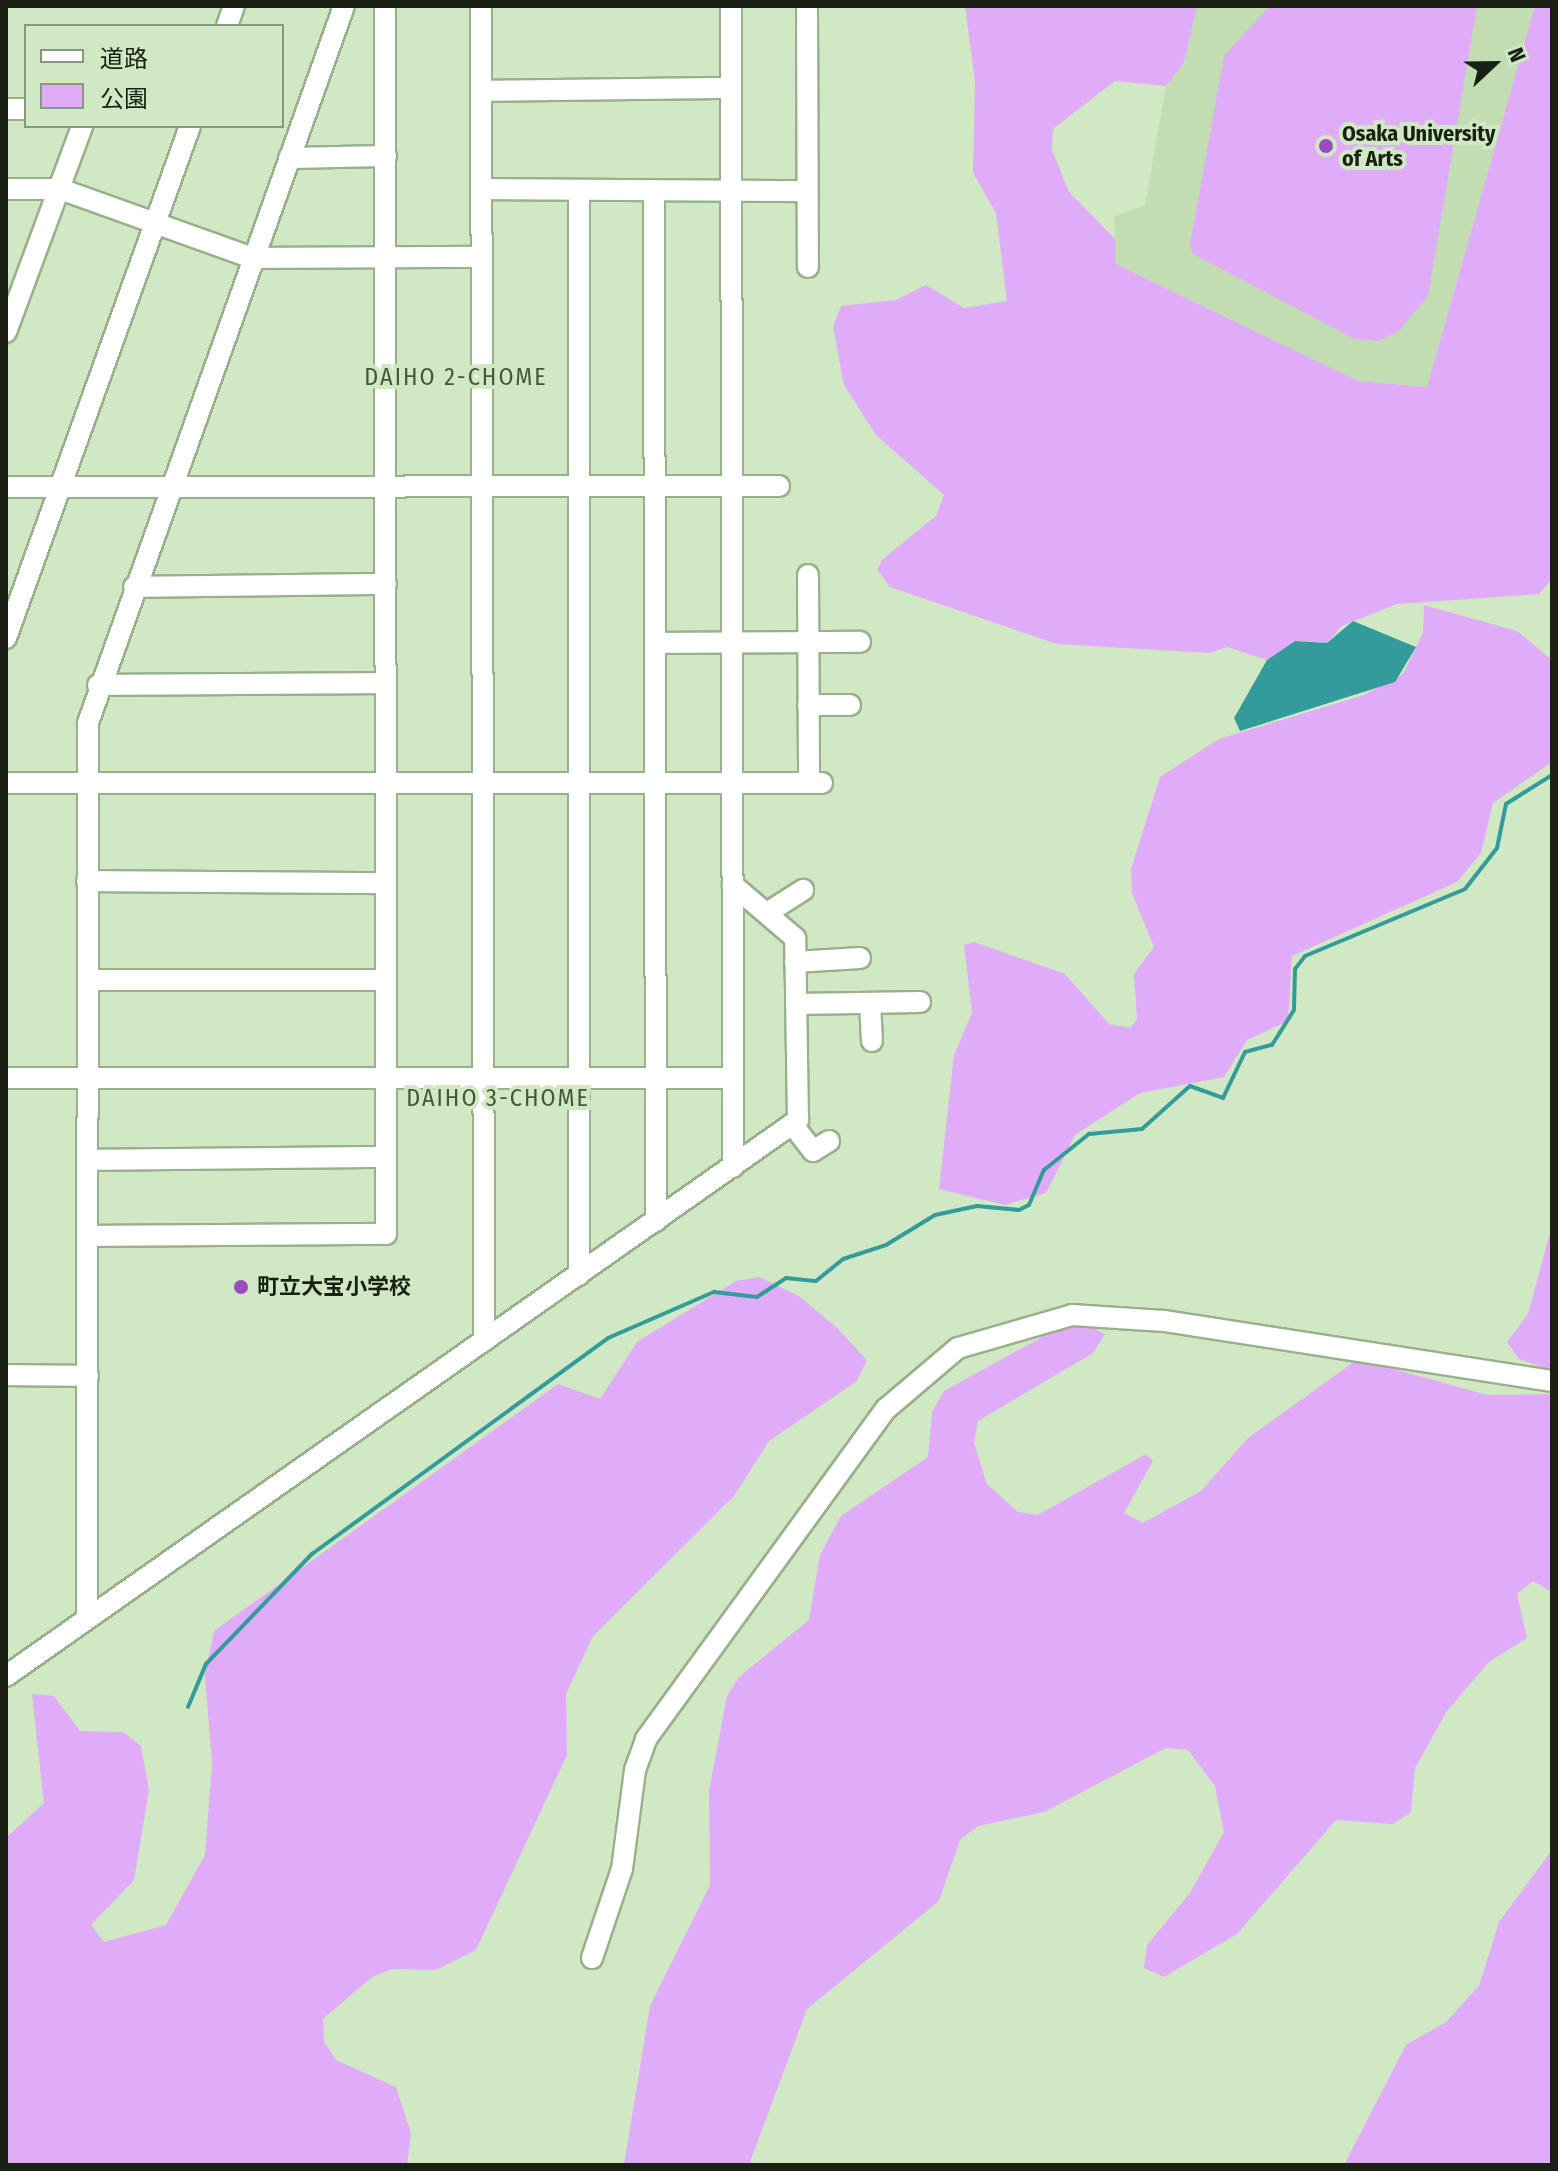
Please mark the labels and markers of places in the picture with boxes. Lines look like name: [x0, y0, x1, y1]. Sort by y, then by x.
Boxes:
place label: Osaka University of Arts: [1342, 120, 1495, 172]
marker: Osaka University of Arts: [1317, 137, 1335, 155]
place label: 町立大宝小学校: [257, 1274, 411, 1300]
marker: 町立大宝小学校: [232, 1278, 250, 1296]

